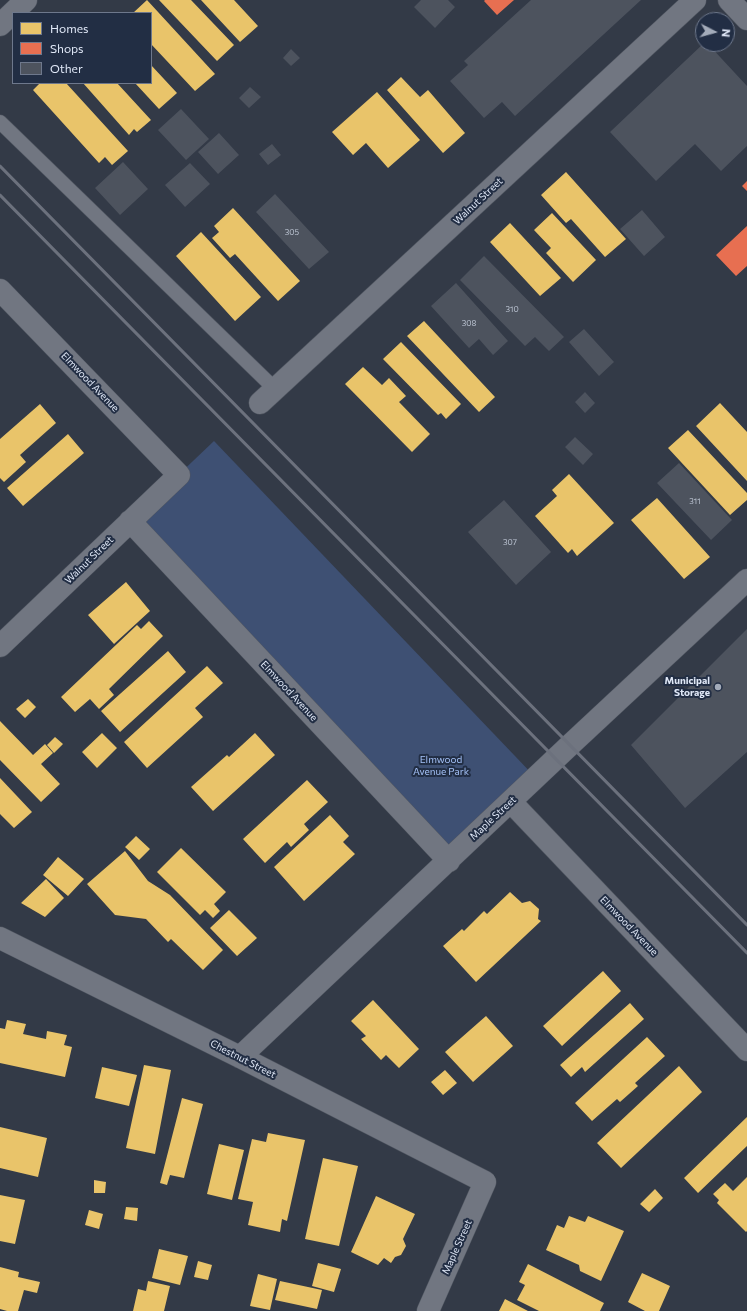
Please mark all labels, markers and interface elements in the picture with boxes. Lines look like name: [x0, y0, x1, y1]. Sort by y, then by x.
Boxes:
legend: [12, 12, 152, 84]
north arrow: [695, 12, 735, 52]
text: Homes: [50, 21, 88, 35]
text: N: [720, 28, 733, 38]
text: Shops: [50, 41, 84, 55]
text: Other: [50, 61, 83, 75]
street label: Walnut Street: [451, 175, 505, 227]
house number: 305: [285, 227, 299, 237]
house number: 310: [505, 304, 519, 314]
house number: 308: [462, 318, 476, 328]
street label: Elmwood Avenue: [59, 350, 121, 414]
house number: 311: [689, 496, 701, 506]
street label: Walnut Street: [62, 534, 116, 586]
house number: 307: [503, 537, 517, 547]
street label: Elmwood Avenue: [258, 658, 320, 724]
place label: Municipal Storage: [665, 675, 710, 698]
marker: Municipal Storage: [713, 682, 723, 692]
park label: Elmwood Avenue Park: [413, 754, 469, 778]
street label: Maple Street: [467, 794, 519, 842]
street label: Elmwood Avenue: [598, 894, 660, 958]
street label: Chestnut Street: [208, 1037, 278, 1081]
street label: Maple Street: [440, 1218, 474, 1276]

